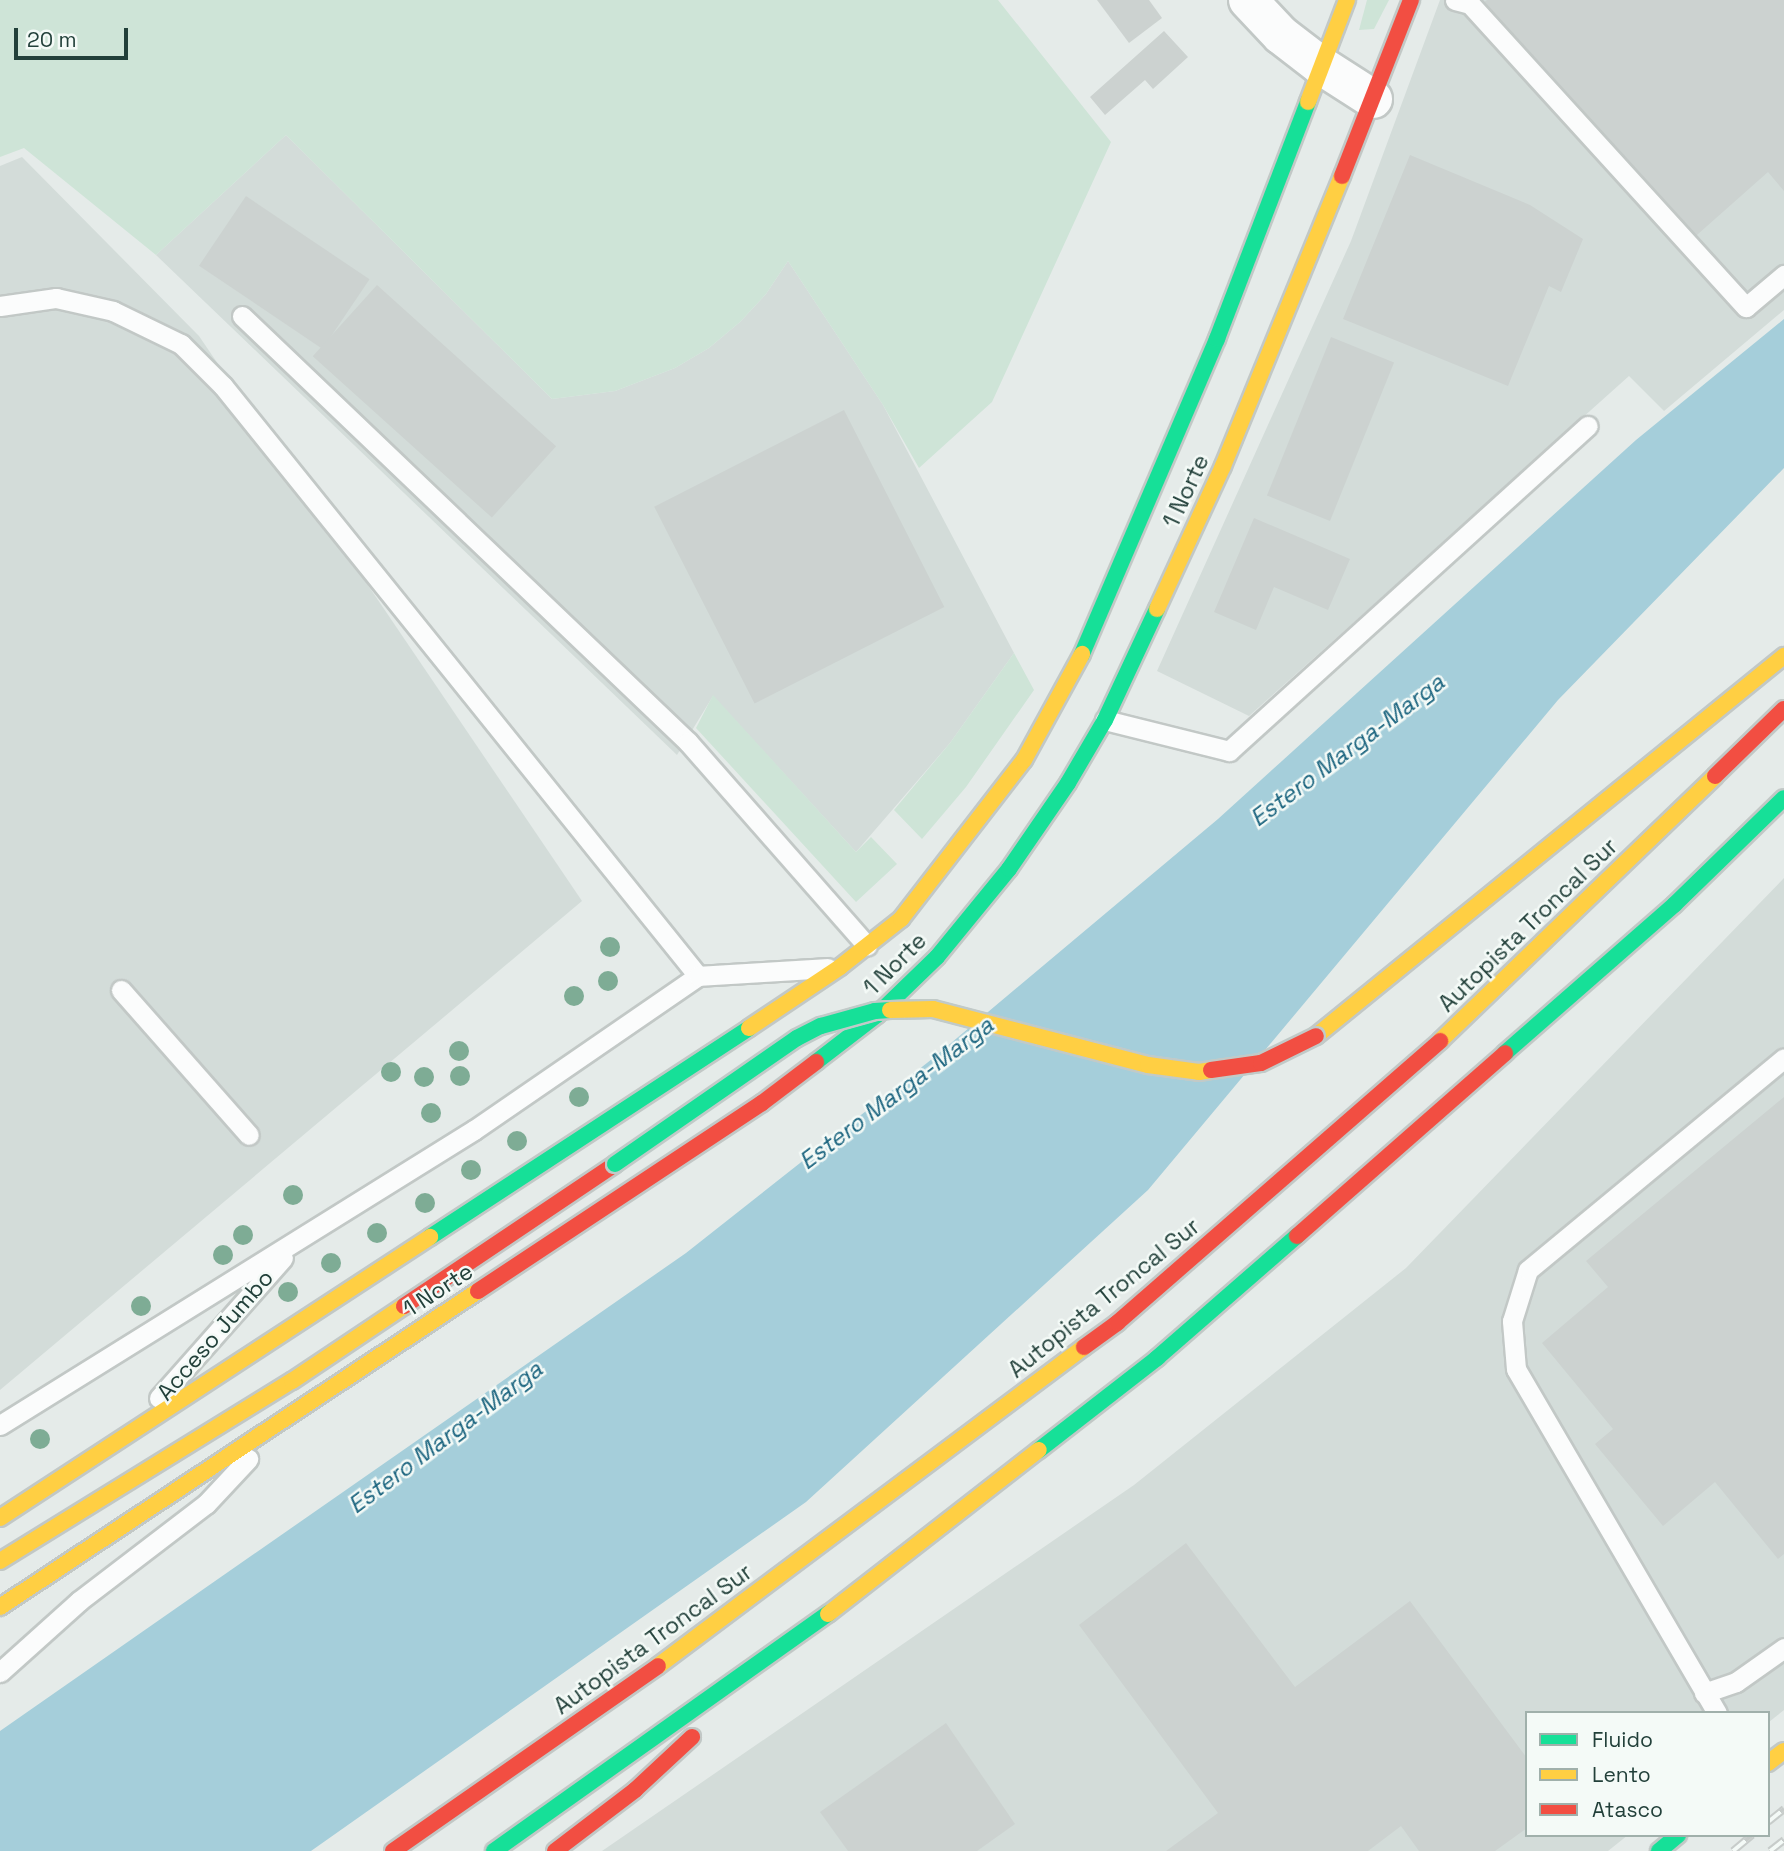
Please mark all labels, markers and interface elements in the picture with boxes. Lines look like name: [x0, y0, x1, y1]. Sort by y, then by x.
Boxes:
scale bar: [18, 14, 131, 58]
text: 20 m: [27, 26, 77, 53]
street label: 1 Norte: [1157, 450, 1215, 532]
water label: Estero Marga-Marga: [1244, 668, 1450, 832]
street label: Autopista Troncal Sur: [1433, 832, 1623, 1018]
street label: 1 Norte: [858, 927, 932, 1001]
water label: Estero Marga-Marga: [793, 1011, 999, 1175]
street label: Autopista Troncal Sur: [1003, 1212, 1205, 1384]
street label: 1 Norte: [398, 1257, 478, 1323]
street label: Acceso Jumbo: [151, 1264, 279, 1406]
water label: Estero Marga-Marga: [342, 1355, 548, 1519]
street label: Autopista Troncal Sur: [548, 1558, 758, 1720]
legend: [1525, 1711, 1770, 1837]
text: Fluido: [1592, 1726, 1653, 1753]
text: Lento: [1592, 1761, 1651, 1788]
text: Atasco: [1592, 1796, 1663, 1823]

